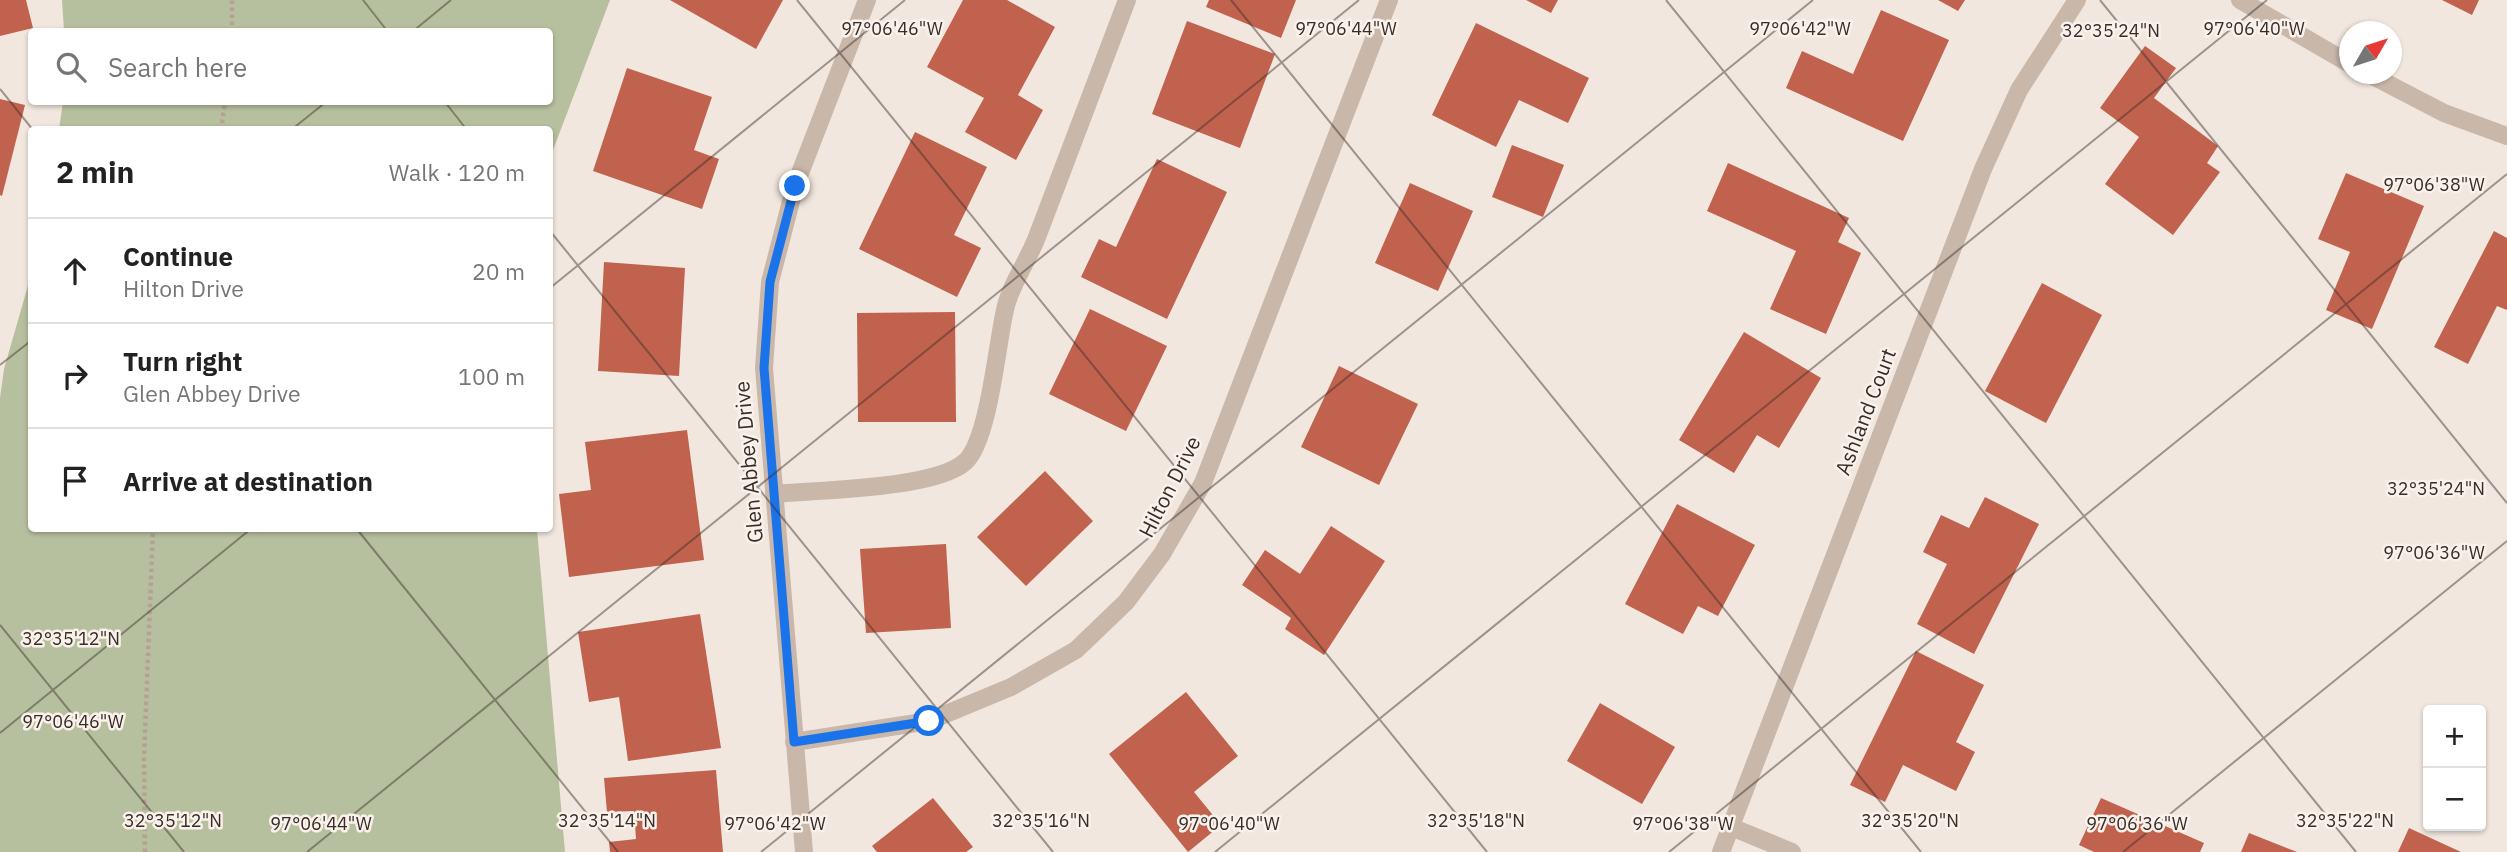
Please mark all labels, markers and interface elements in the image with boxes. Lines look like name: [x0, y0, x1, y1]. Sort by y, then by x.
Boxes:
text: 97°06'46"W: [841, 17, 943, 40]
text: 97°06'44"W: [1295, 17, 1397, 40]
text: 97°06'42"W: [1749, 17, 1851, 40]
text: 97°06'40"W: [2203, 17, 2305, 40]
text: 32°35'24"N: [2062, 19, 2160, 42]
north arrow: [2339, 21, 2402, 84]
search box: [28, 28, 553, 105]
icon: search: [52, 48, 90, 86]
text: Search here: [108, 50, 247, 84]
text: 2 min: [56, 152, 134, 191]
text: Walk · 120 m: [389, 157, 525, 187]
route end: [779, 170, 810, 201]
text: 97°06'38"W: [2383, 173, 2485, 196]
text: Continue: [123, 239, 233, 273]
icon: ahead: [56, 252, 94, 290]
text: 20 m: [472, 256, 525, 286]
text: Hilton Drive: [123, 273, 244, 303]
text: Turn right: [123, 344, 242, 378]
street label: Ashland Court: [1828, 344, 1902, 479]
icon: right: [56, 357, 94, 395]
text: 100 m: [458, 361, 525, 391]
text: Glen Abbey Drive: [123, 378, 301, 408]
street label: Glen Abbey Drive: [727, 380, 769, 544]
street label: Hilton Drive: [1132, 431, 1207, 542]
icon: arrive: [56, 462, 94, 500]
text: Arrive at destination: [123, 464, 373, 498]
text: 32°35'24"N: [2387, 477, 2485, 500]
text: 97°06'36"W: [2383, 541, 2485, 564]
text: 32°35'12"N: [22, 627, 120, 650]
route start: [913, 705, 944, 736]
map controls: [2423, 705, 2486, 831]
button: +: [2423, 705, 2486, 768]
text: 97°06'46"W: [22, 710, 124, 733]
button: −: [2423, 768, 2486, 831]
text: 32°35'12"N: [124, 809, 222, 832]
text: 32°35'14"N: [558, 809, 656, 832]
text: 32°35'16"N: [992, 809, 1090, 832]
text: 32°35'18"N: [1427, 809, 1525, 832]
text: 32°35'20"N: [1861, 809, 1959, 832]
text: 32°35'22"N: [2296, 809, 2394, 832]
text: 97°06'44"W: [270, 812, 372, 835]
text: 97°06'42"W: [724, 812, 826, 835]
text: 97°06'40"W: [1178, 812, 1280, 835]
text: 97°06'38"W: [1632, 812, 1734, 835]
text: 97°06'36"W: [2086, 812, 2188, 835]

